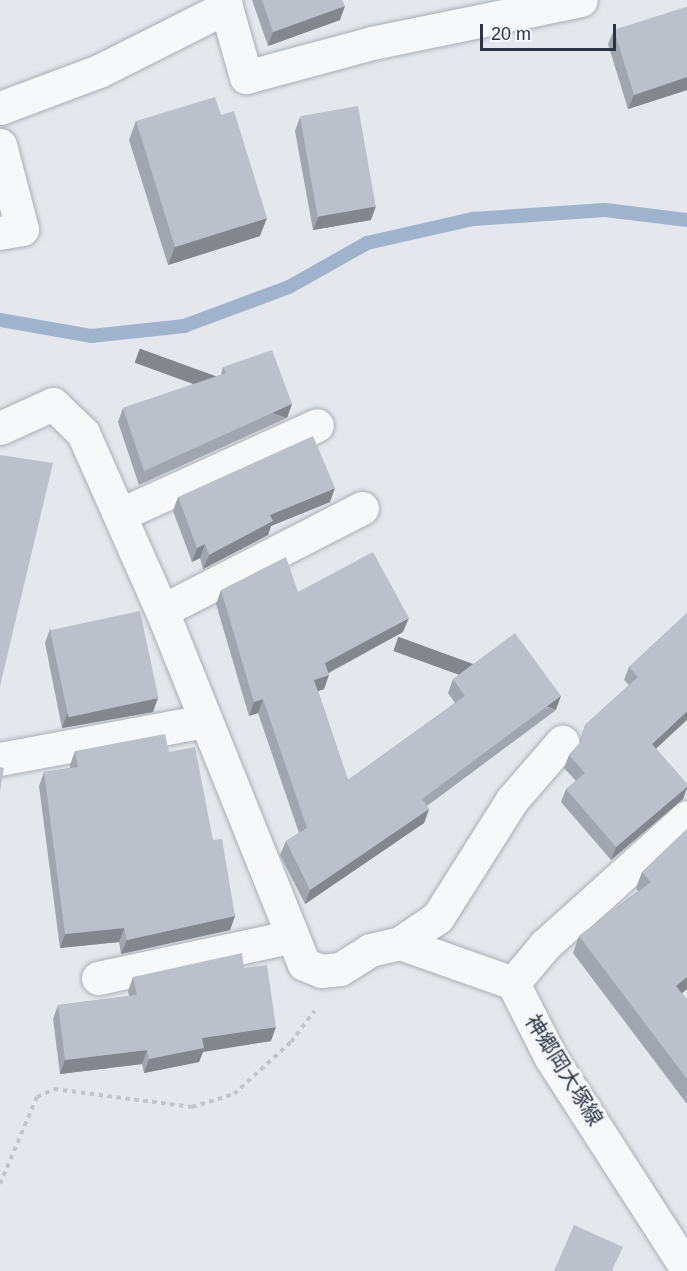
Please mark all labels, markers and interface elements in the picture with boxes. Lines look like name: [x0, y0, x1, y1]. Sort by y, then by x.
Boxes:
scale bar: [483, 12, 620, 50]
text: 20 m: [491, 24, 531, 44]
street label: 神郷岡大塚線: [520, 1010, 608, 1130]

